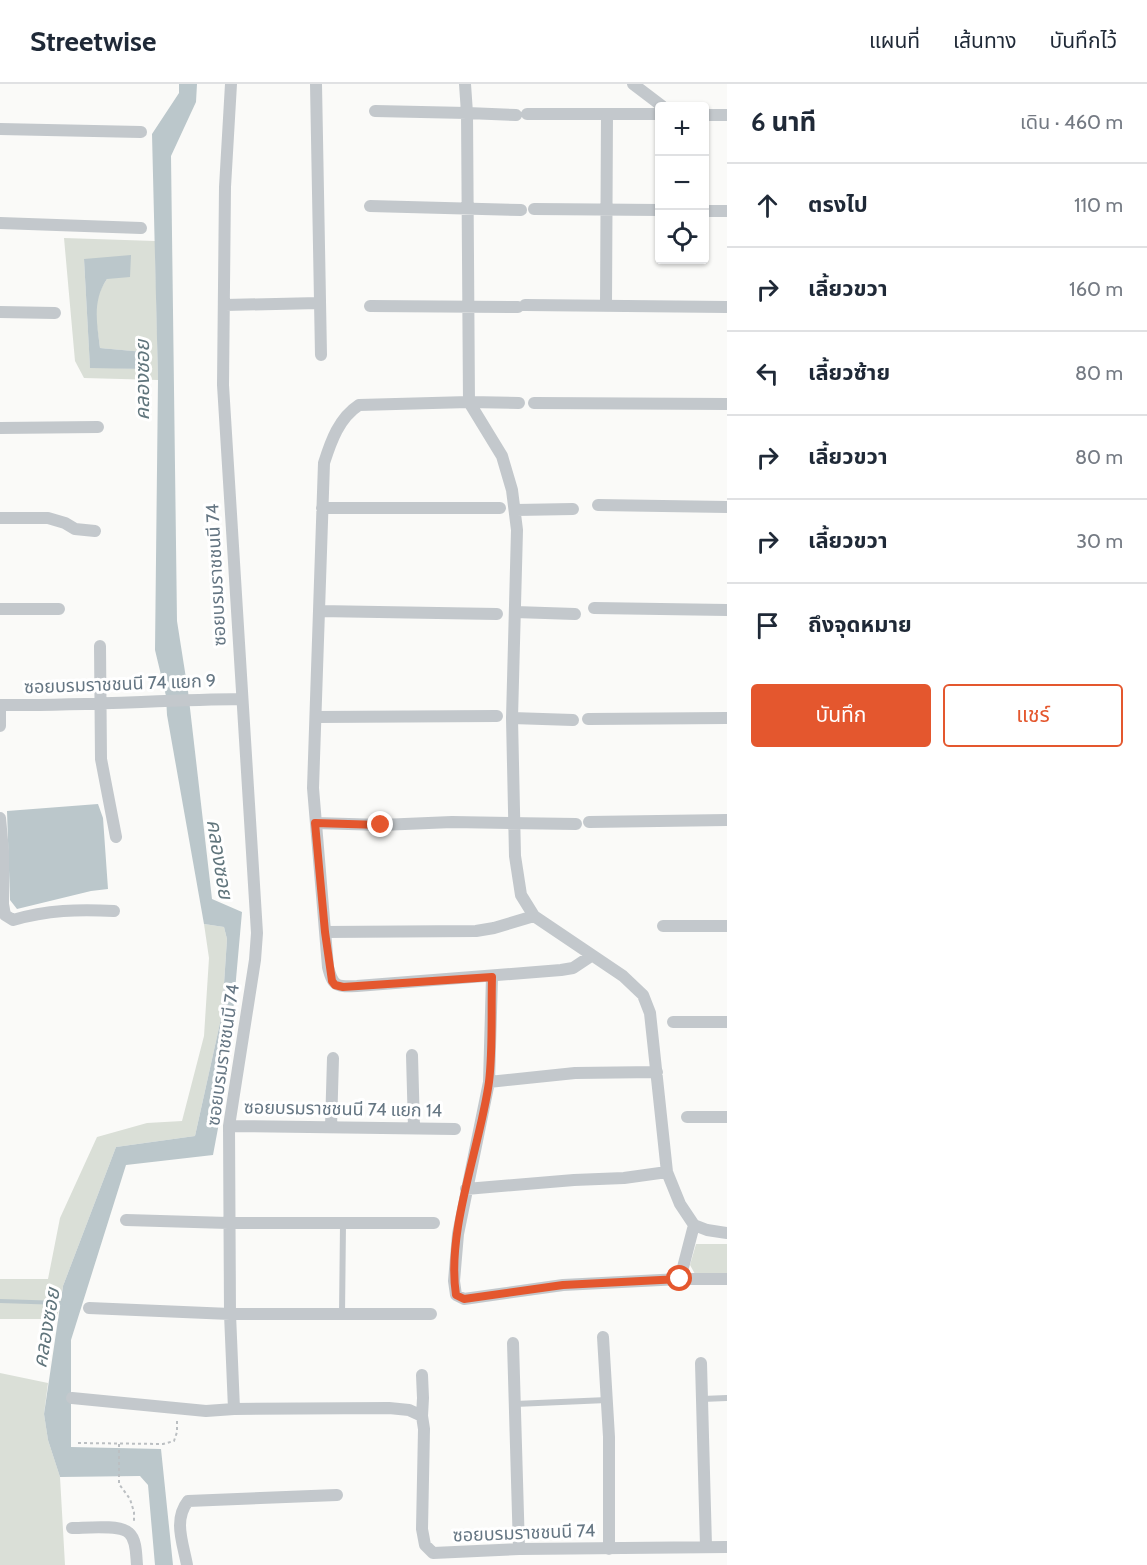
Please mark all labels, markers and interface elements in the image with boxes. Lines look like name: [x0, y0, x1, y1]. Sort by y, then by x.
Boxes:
text: Streetwise: [30, 24, 156, 58]
text: แผนที่: [869, 28, 920, 53]
text: เส้นทาง: [953, 28, 1017, 53]
text: บันทึกไว้: [1050, 28, 1117, 53]
map controls: [655, 102, 709, 264]
button: +: [655, 102, 709, 156]
text: 6 นาที: [751, 106, 816, 138]
text: เดิน · 460 m: [1020, 110, 1123, 134]
button: −: [655, 156, 709, 210]
icon: ahead: [751, 189, 784, 222]
text: ตรงไป: [808, 191, 868, 218]
text: 110 m: [1074, 193, 1123, 217]
button: locate: [655, 210, 709, 264]
icon: right: [751, 273, 784, 306]
text: เลี้ยวขวา: [808, 275, 888, 302]
text: 160 m: [1069, 277, 1123, 301]
water label: คลองซอย: [130, 338, 154, 420]
icon: left: [751, 357, 784, 390]
text: เลี้ยวซ้าย: [808, 359, 890, 386]
text: 80 m: [1075, 361, 1123, 385]
icon: right: [751, 441, 784, 474]
text: เลี้ยวขวา: [808, 443, 888, 470]
text: 80 m: [1075, 445, 1123, 469]
street label: ซอยบรมราชชนนี 74: [201, 503, 231, 647]
icon: right: [751, 525, 784, 558]
text: เลี้ยวขวา: [808, 527, 888, 554]
text: 30 m: [1076, 529, 1123, 553]
icon: arrive: [751, 609, 784, 642]
text: ถึงจุดหมาย: [808, 611, 912, 638]
street label: ซอยบรมราชชนนี 74 แยก 9: [24, 670, 216, 698]
button: บันทึก: [751, 684, 931, 747]
button: แชร์: [943, 684, 1123, 747]
route end: [367, 811, 393, 837]
water label: คลองซอย: [202, 817, 238, 903]
street label: ซอยบรมราชชนนี 74: [202, 983, 244, 1127]
street label: ซอยบรมราชชนนี 74 แยก 14: [244, 1096, 442, 1122]
route start: [666, 1265, 692, 1291]
water label: คลองซอย: [27, 1284, 65, 1370]
street label: ซอยบรมราชชนนี 74: [452, 1520, 596, 1546]

